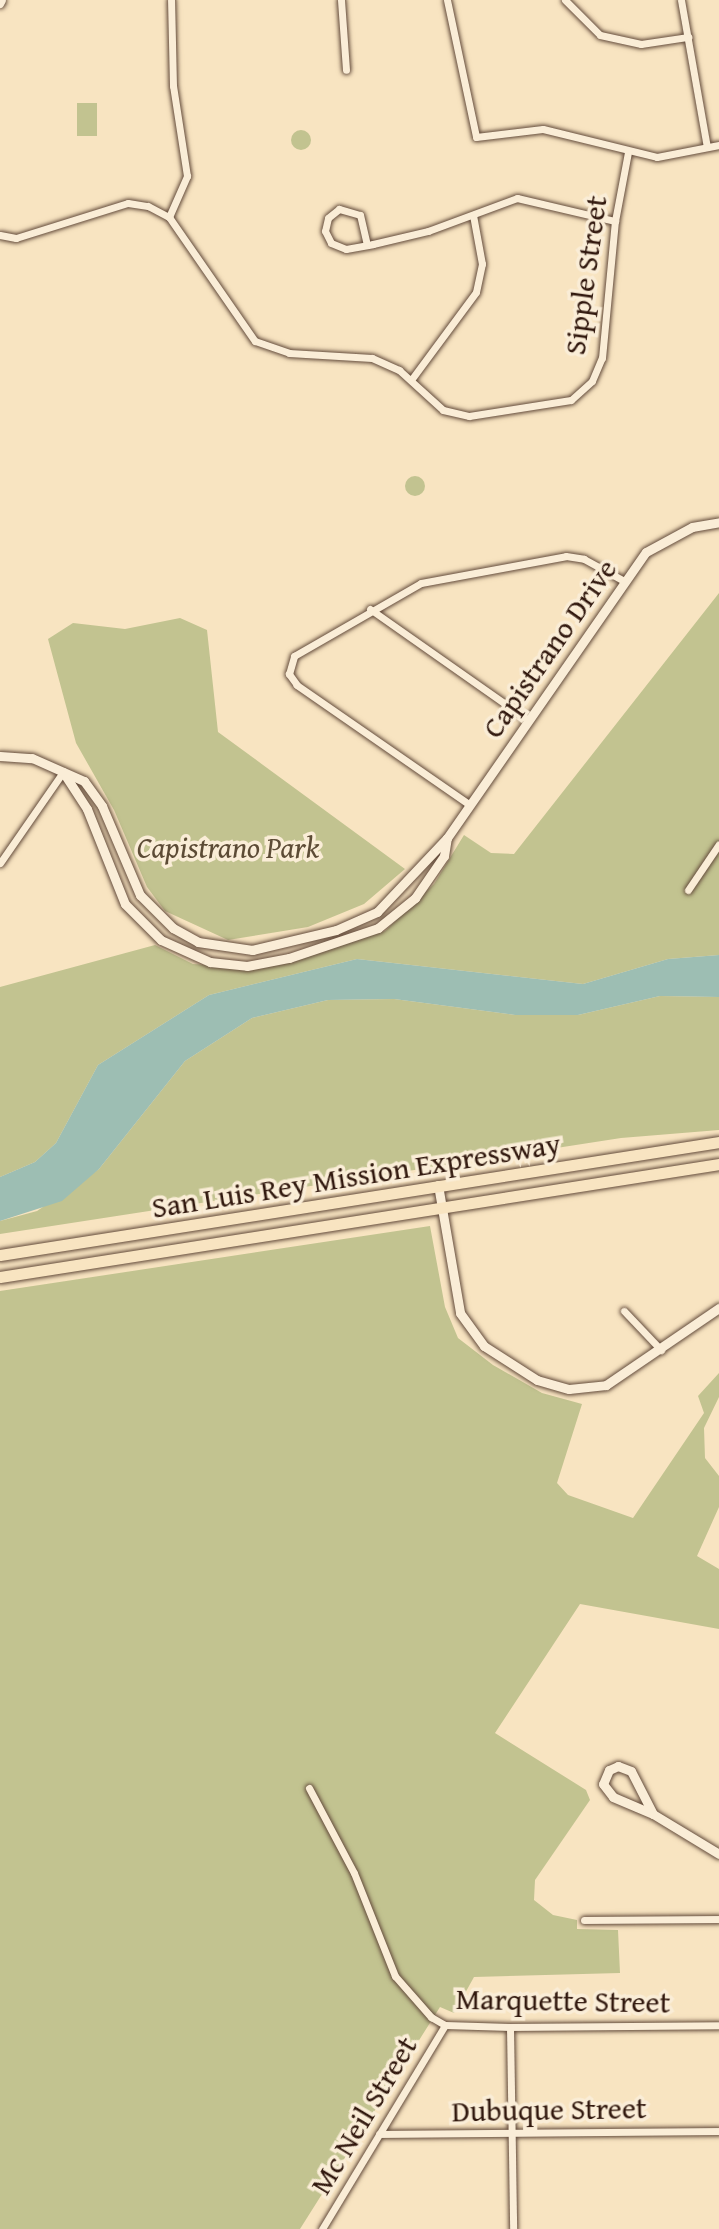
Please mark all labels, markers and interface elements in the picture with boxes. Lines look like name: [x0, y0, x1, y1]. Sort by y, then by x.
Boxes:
street label: Sipple Street: [556, 193, 614, 357]
street label: Capistrano Drive: [474, 552, 624, 744]
park label: Capistrano Park: [137, 829, 319, 865]
street label: San Luis Rey Mission Expressway: [149, 1125, 563, 1225]
street label: Marquette Street: [455, 1980, 671, 2020]
street label: Mc Neil Street: [302, 2030, 424, 2200]
street label: Dubuque Street: [451, 2089, 647, 2129]

